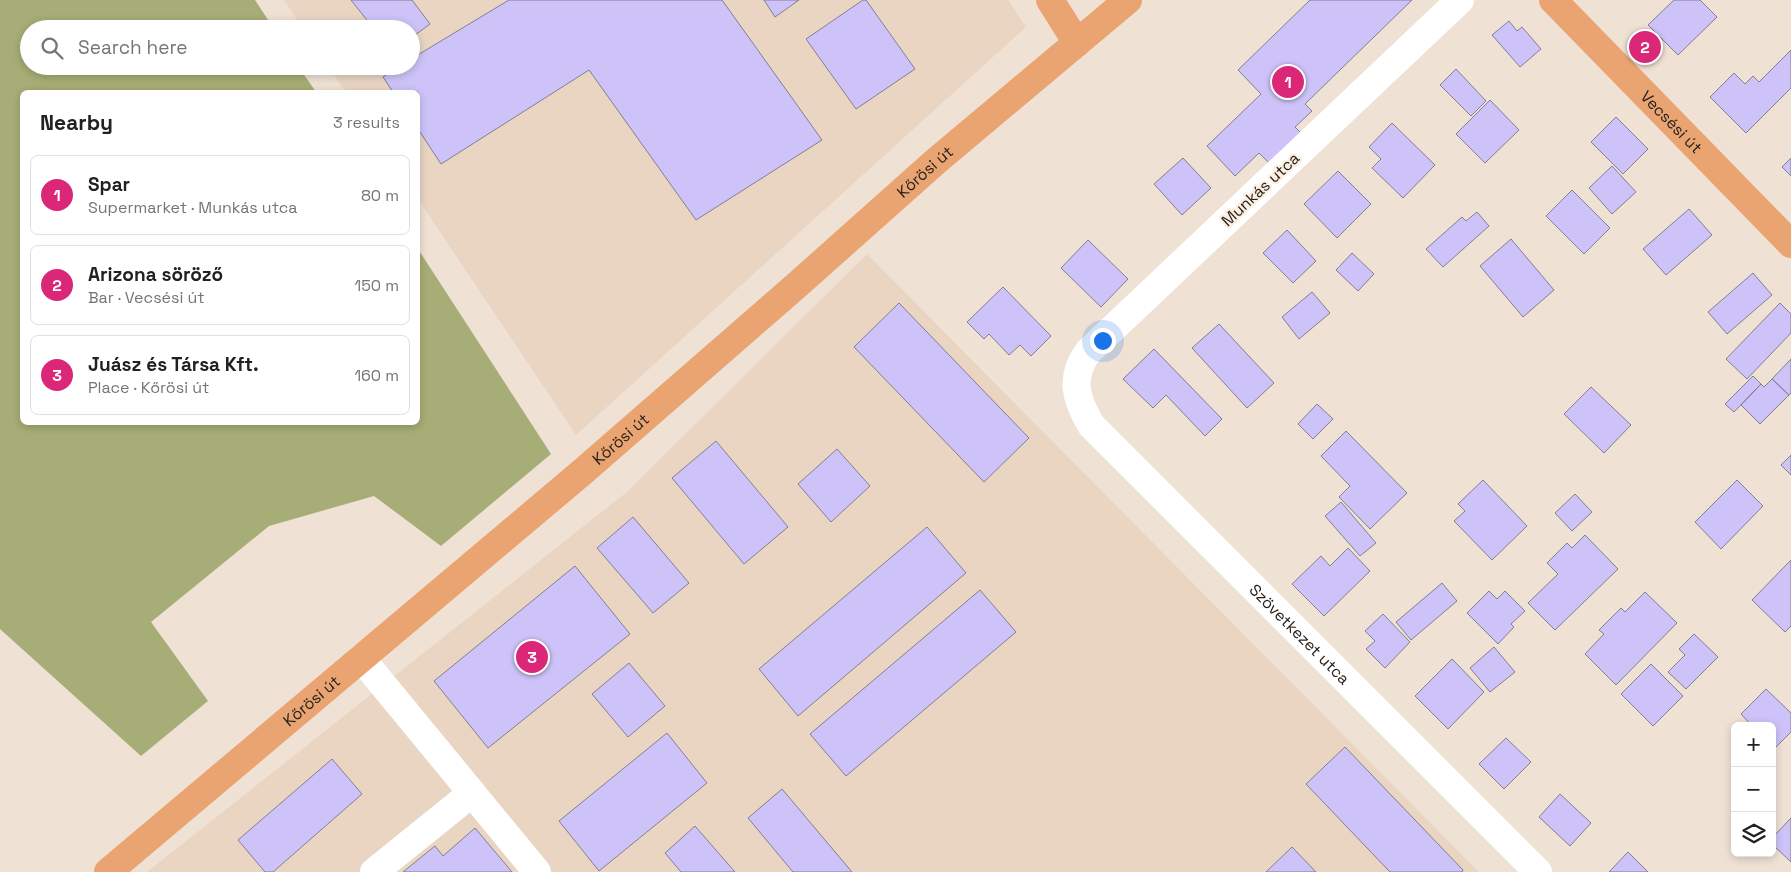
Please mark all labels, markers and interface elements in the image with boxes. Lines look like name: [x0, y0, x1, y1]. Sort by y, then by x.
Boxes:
search box: [20, 20, 420, 75]
pin: 2: [1629, 28, 1661, 66]
icon: search: [38, 34, 66, 62]
text: Search here: [78, 35, 188, 60]
pin: 1: [1272, 63, 1304, 101]
street label: Vecsési út: [1636, 86, 1707, 158]
text: Nearby: [40, 109, 113, 136]
text: 3 results: [333, 112, 400, 133]
street label: Kőrösi út: [892, 141, 958, 202]
street label: Munkás utca: [1217, 148, 1304, 231]
text: Spar: [88, 172, 130, 197]
text: 1: [53, 185, 61, 206]
text: 80 m: [361, 185, 399, 206]
text: Supermarket · Munkás utca: [88, 197, 298, 218]
text: Arizona söröző: [88, 262, 223, 287]
text: 2: [52, 275, 62, 296]
text: 150 m: [355, 275, 399, 296]
text: Bar · Vecsési út: [88, 287, 205, 308]
your location: [1090, 328, 1116, 354]
text: Juász és Társa Kft.: [88, 352, 259, 377]
text: 3: [52, 365, 62, 386]
text: 160 m: [354, 365, 399, 386]
text: Place · Kőrösi út: [88, 377, 209, 398]
street label: Kőrösi út: [588, 409, 654, 470]
street label: Szövetkezet utca: [1245, 579, 1354, 689]
pin: 3: [516, 638, 548, 676]
street label: Kőrösi út: [279, 671, 345, 731]
map controls: [1731, 722, 1776, 857]
button: +: [1731, 722, 1776, 767]
button: −: [1731, 767, 1776, 812]
button: layers: [1731, 812, 1776, 857]

